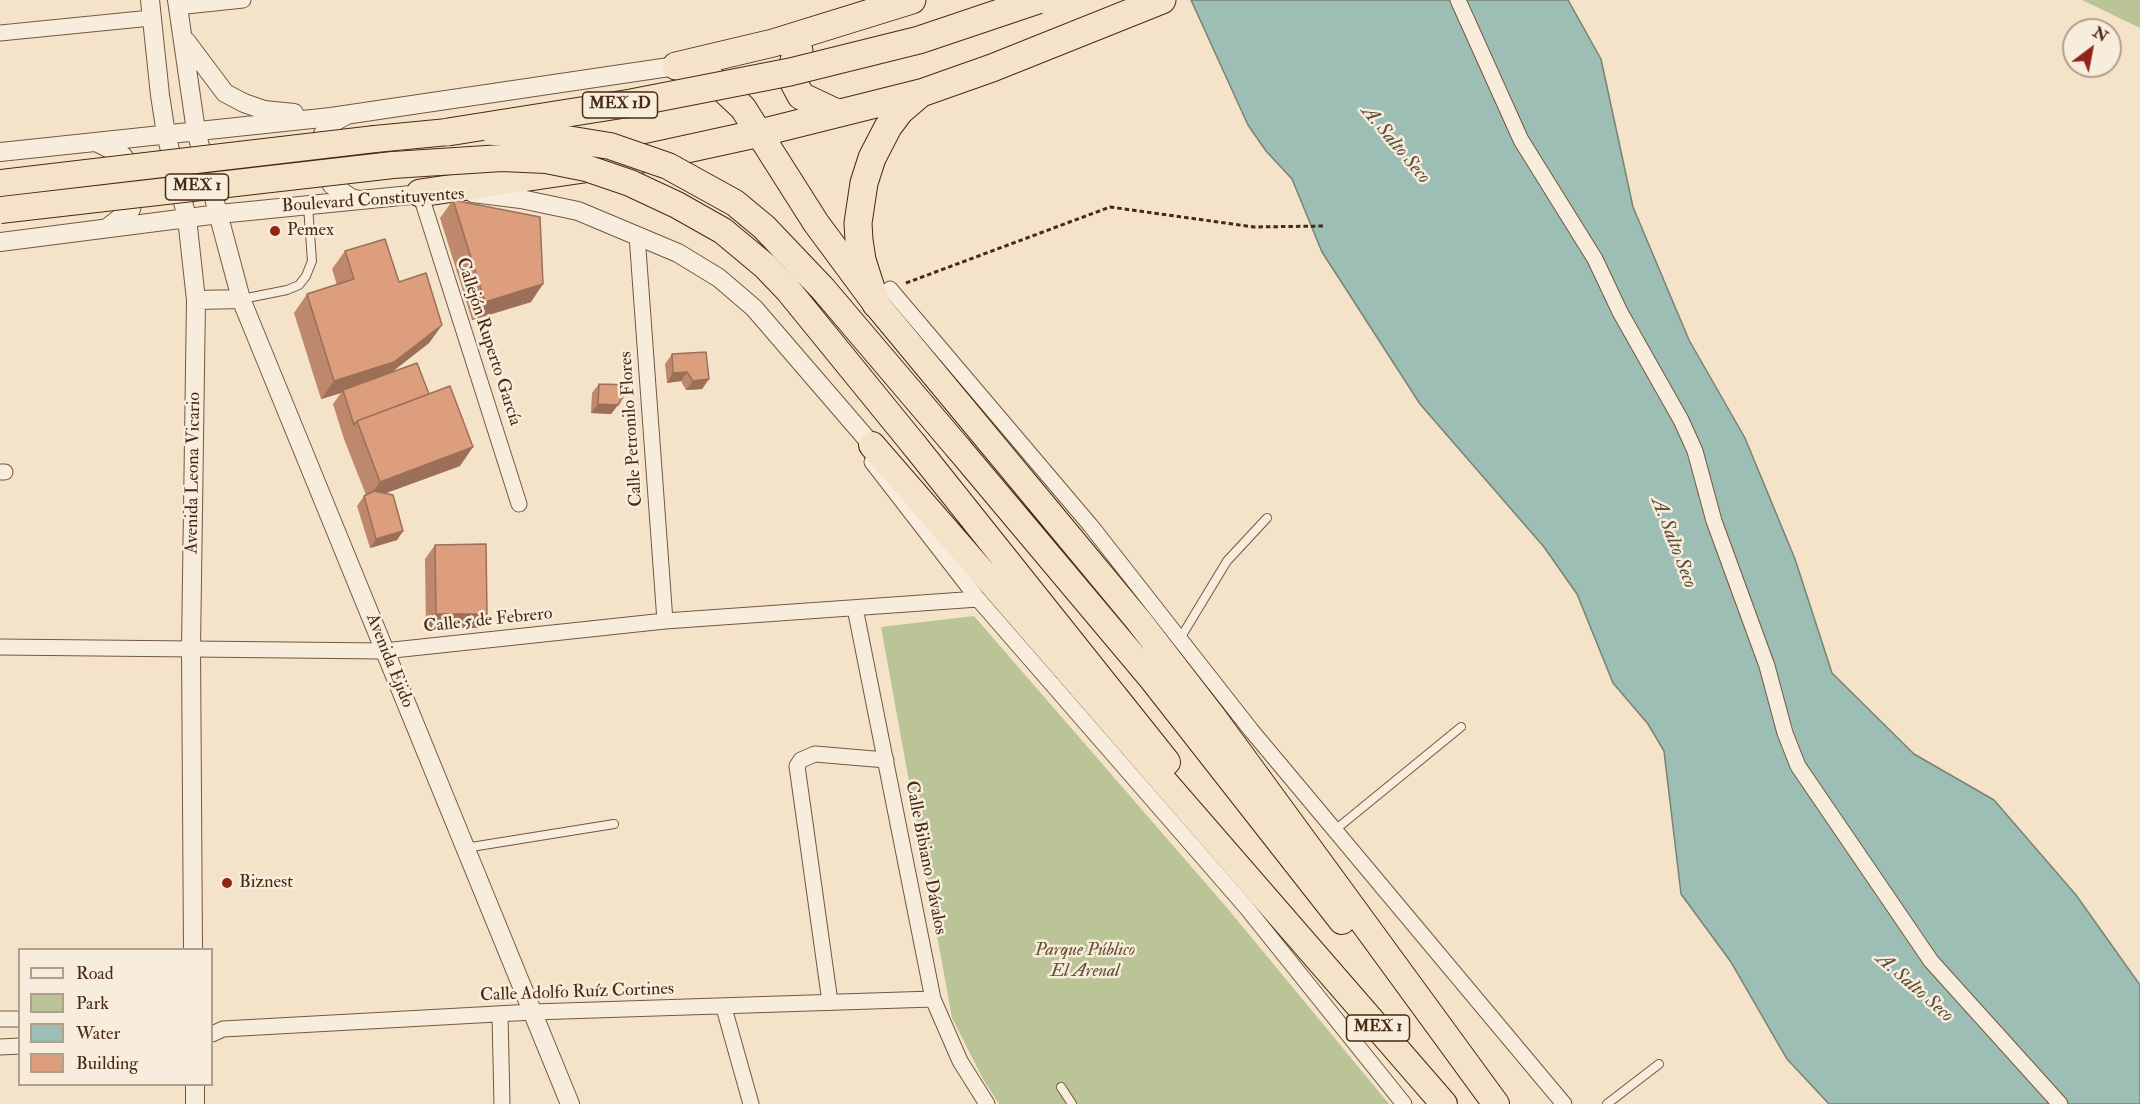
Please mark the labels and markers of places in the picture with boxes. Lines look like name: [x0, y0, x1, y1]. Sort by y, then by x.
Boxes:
place label: Pemex: [287, 220, 334, 242]
marker: Pemex: [268, 224, 282, 238]
place label: Biznest: [239, 872, 293, 894]
marker: Biznest: [220, 876, 234, 890]

